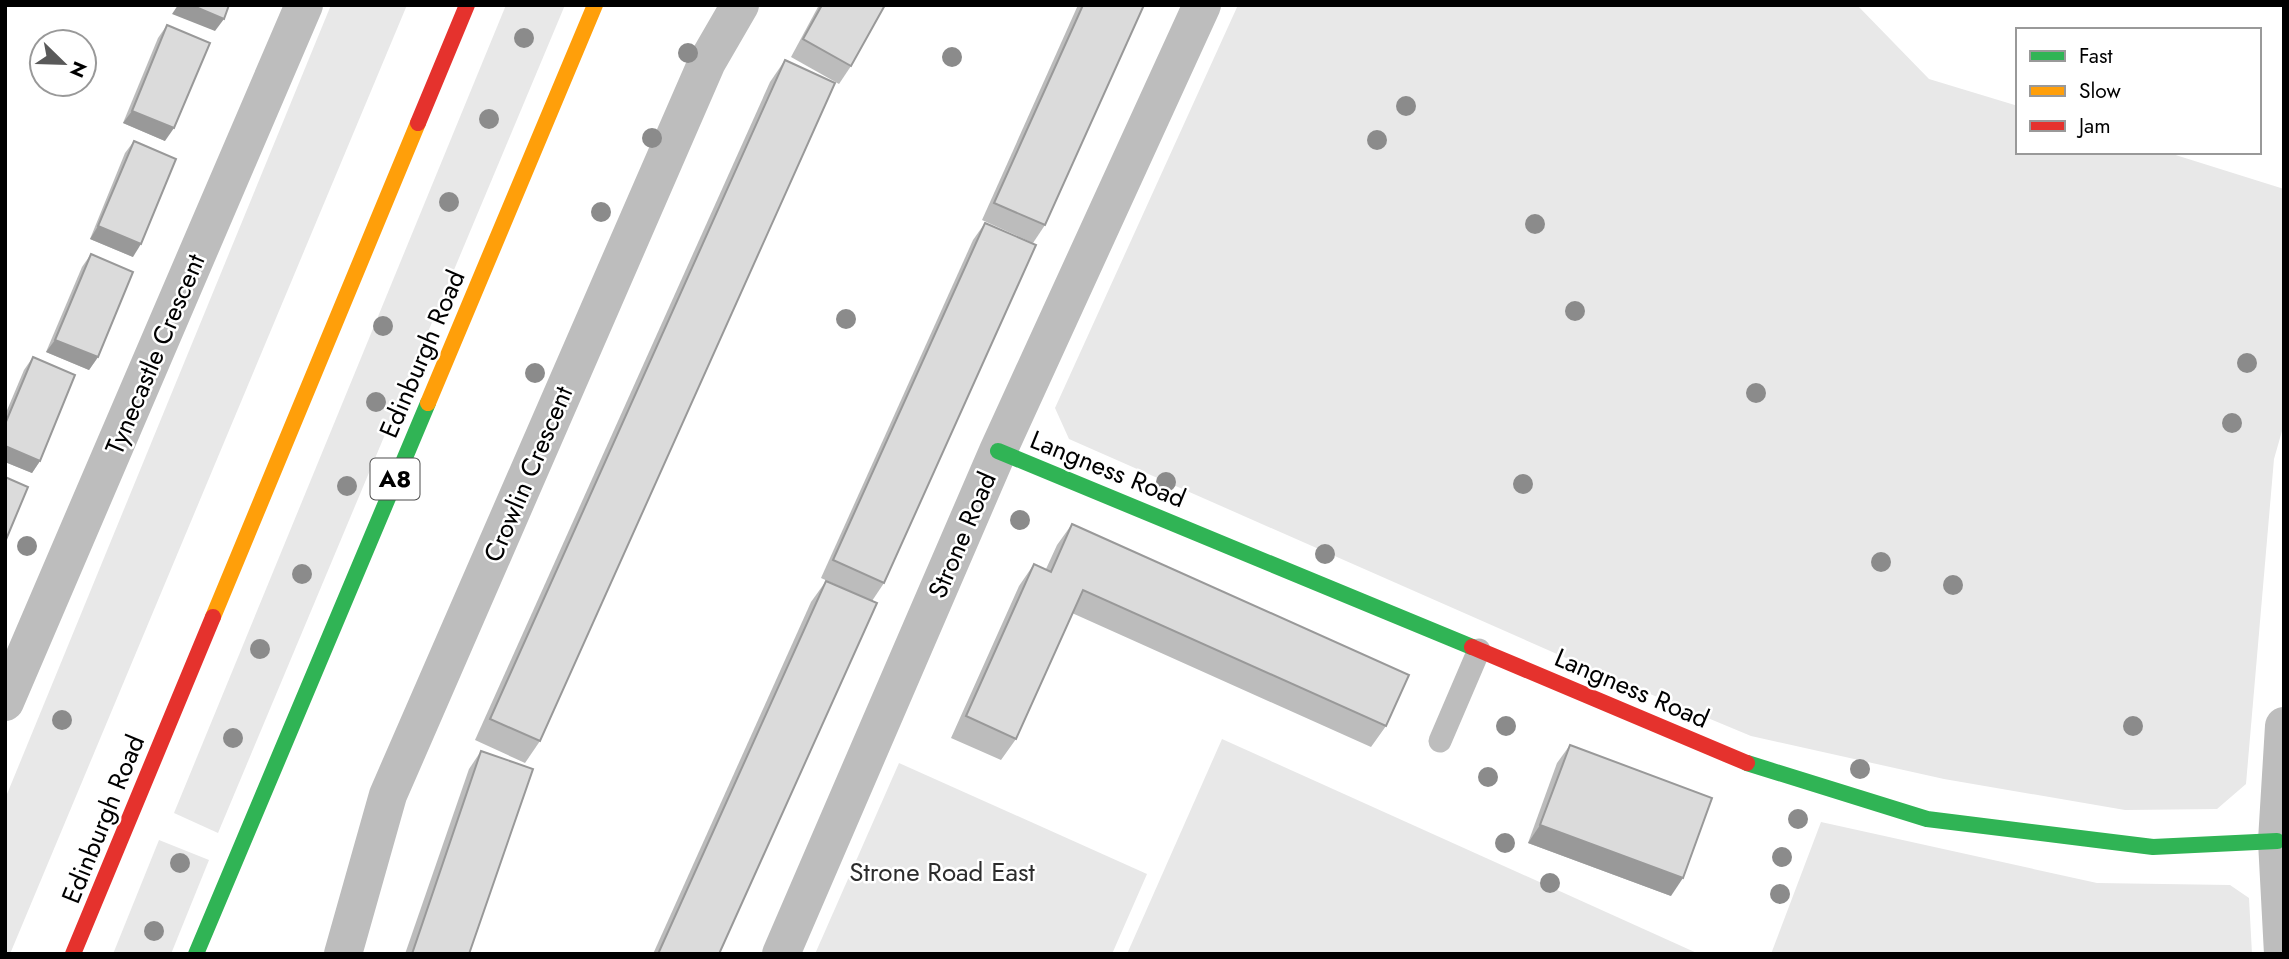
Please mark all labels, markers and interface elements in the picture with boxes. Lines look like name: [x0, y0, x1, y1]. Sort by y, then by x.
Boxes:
north arrow: [28, 28, 98, 98]
legend: [2016, 28, 2261, 154]
text: Fast: [2079, 41, 2112, 71]
text: N: [63, 57, 94, 82]
text: Slow: [2079, 76, 2121, 106]
text: Jam: [2076, 111, 2111, 141]
street label: Tynecastle Crescent: [96, 247, 215, 460]
street label: Edinburgh Road: [370, 264, 474, 444]
street label: Crowlin Crescent: [474, 379, 582, 568]
street label: Langness Road: [1025, 421, 1191, 517]
road number: A8: [370, 458, 420, 500]
street label: Strone Road: [918, 466, 1006, 604]
street label: Langness Road: [1549, 638, 1715, 738]
street label: Edinburgh Road: [52, 729, 154, 909]
park label: Strone Road East: [849, 853, 1035, 891]

